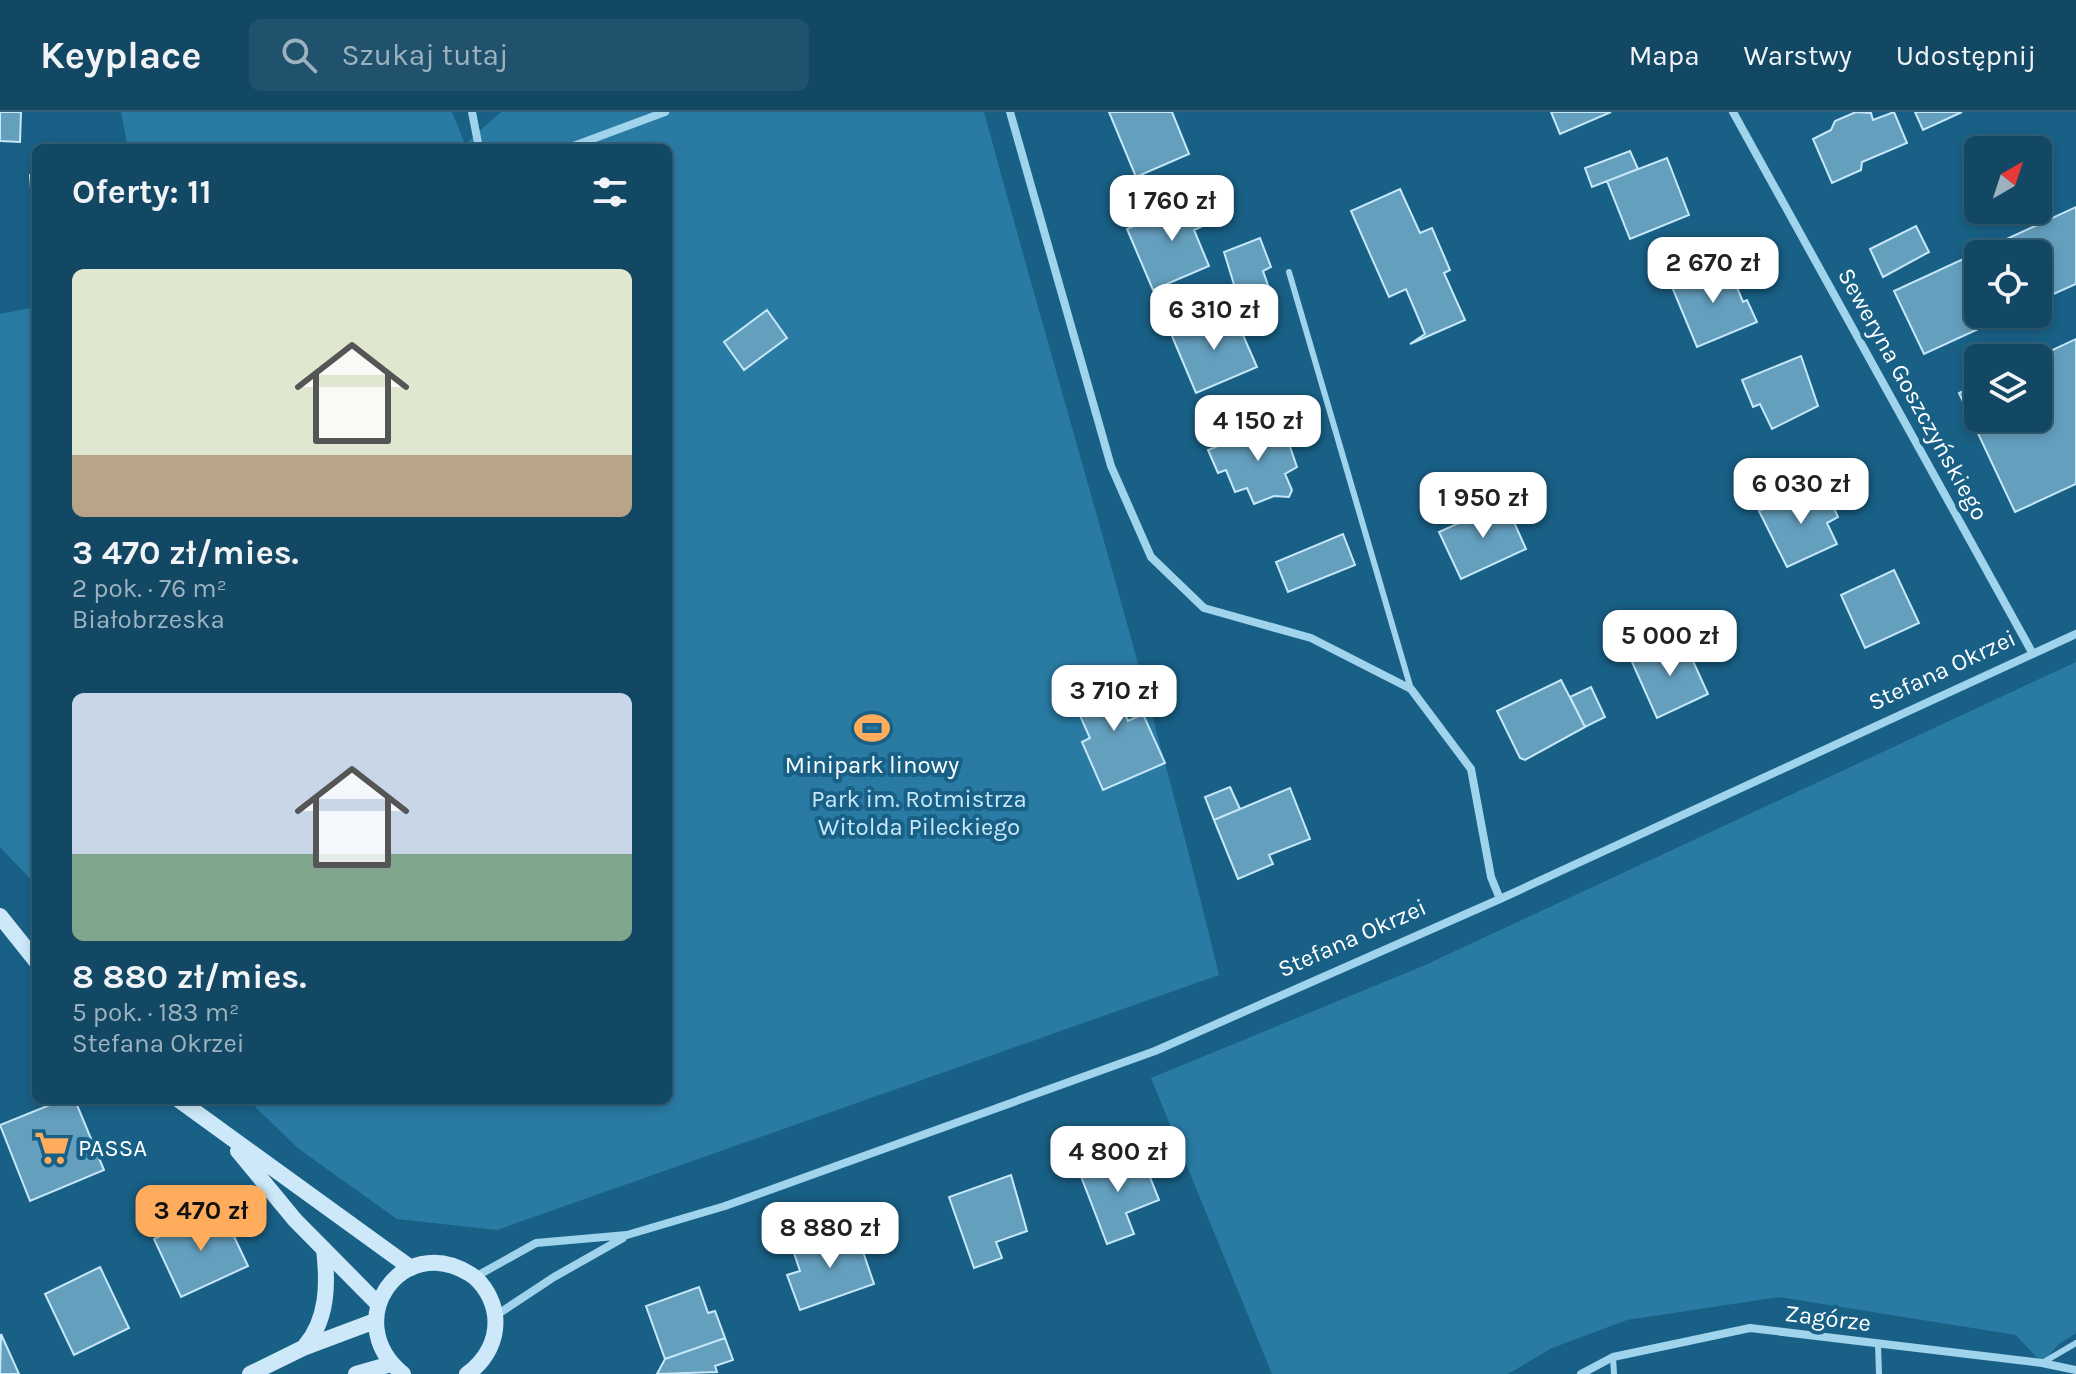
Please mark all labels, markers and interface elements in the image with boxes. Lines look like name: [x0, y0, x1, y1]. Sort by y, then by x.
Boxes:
search box: [249, 19, 809, 91]
text: Keyplace: [40, 33, 201, 78]
icon: search: [277, 33, 321, 77]
text: Szukaj tutaj: [341, 37, 509, 73]
text: Mapa: [1629, 39, 1700, 72]
text: Warstwy: [1744, 39, 1852, 72]
text: Udostępnij: [1896, 39, 2036, 72]
north arrow: [1964, 136, 2052, 224]
map controls: [1964, 136, 2052, 432]
icon: filters: [588, 170, 632, 214]
text: Oferty: 11: [72, 172, 212, 212]
pin: 1 760 zł: [1089, 175, 1255, 243]
text: 1 760 zł: [1128, 185, 1216, 216]
pin: 2 670 zł: [1630, 237, 1796, 305]
button: locate: [1964, 240, 2052, 328]
text: 2 670 zł: [1666, 247, 1760, 278]
street label: Seweryna Goszczyńskiego: [1832, 263, 1994, 525]
pin: 6 310 zł: [1131, 284, 1297, 352]
text: 6 310 zł: [1168, 294, 1260, 325]
icon: home: [280, 321, 424, 465]
button: layers: [1964, 344, 2052, 432]
pin: 4 150 zł: [1175, 395, 1341, 463]
text: 4 150 zł: [1213, 405, 1303, 436]
pin: 6 030 zł: [1718, 458, 1884, 526]
text: 6 030 zł: [1752, 468, 1850, 499]
pin: 1 950 zł: [1400, 472, 1566, 540]
text: 1 950 zł: [1438, 482, 1528, 513]
text: 3 470 zł/mies.: [72, 533, 299, 573]
text: 2 pok. · 76 m²: [72, 573, 227, 604]
text: Białobrzeska: [72, 604, 225, 635]
pin: 5 000 zł: [1587, 610, 1753, 678]
text: 5 000 zł: [1621, 620, 1719, 651]
street label: Stefana Okrzei: [1864, 624, 2020, 716]
pin: 3 710 zł: [1031, 665, 1197, 733]
text: 3 710 zł: [1070, 675, 1158, 706]
sports icon: Minipark linowy: [853, 709, 891, 747]
icon: home: [280, 745, 424, 889]
place label: Minipark linowy: [785, 751, 959, 779]
park label: Park im. Rotmistrza Witolda Pileckiego: [811, 785, 1027, 841]
street label: Stefana Okrzei: [1274, 893, 1430, 983]
text: 8 880 zł/mies.: [72, 957, 307, 997]
text: 5 pok. · 183 m²: [72, 997, 239, 1028]
text: Stefana Okrzei: [72, 1028, 245, 1059]
pin: 4 800 zł: [1035, 1126, 1201, 1194]
supermarket icon: PASSA: [33, 1129, 71, 1167]
place label: PASSA: [78, 1134, 147, 1162]
text: 4 800 zł: [1068, 1136, 1168, 1167]
pin: 3 470 zł: [118, 1185, 284, 1253]
text: 3 470 zł: [154, 1195, 248, 1226]
pin: 8 880 zł: [747, 1202, 913, 1270]
text: 8 880 zł: [780, 1212, 880, 1243]
street label: Zagórze: [1783, 1299, 1873, 1337]

